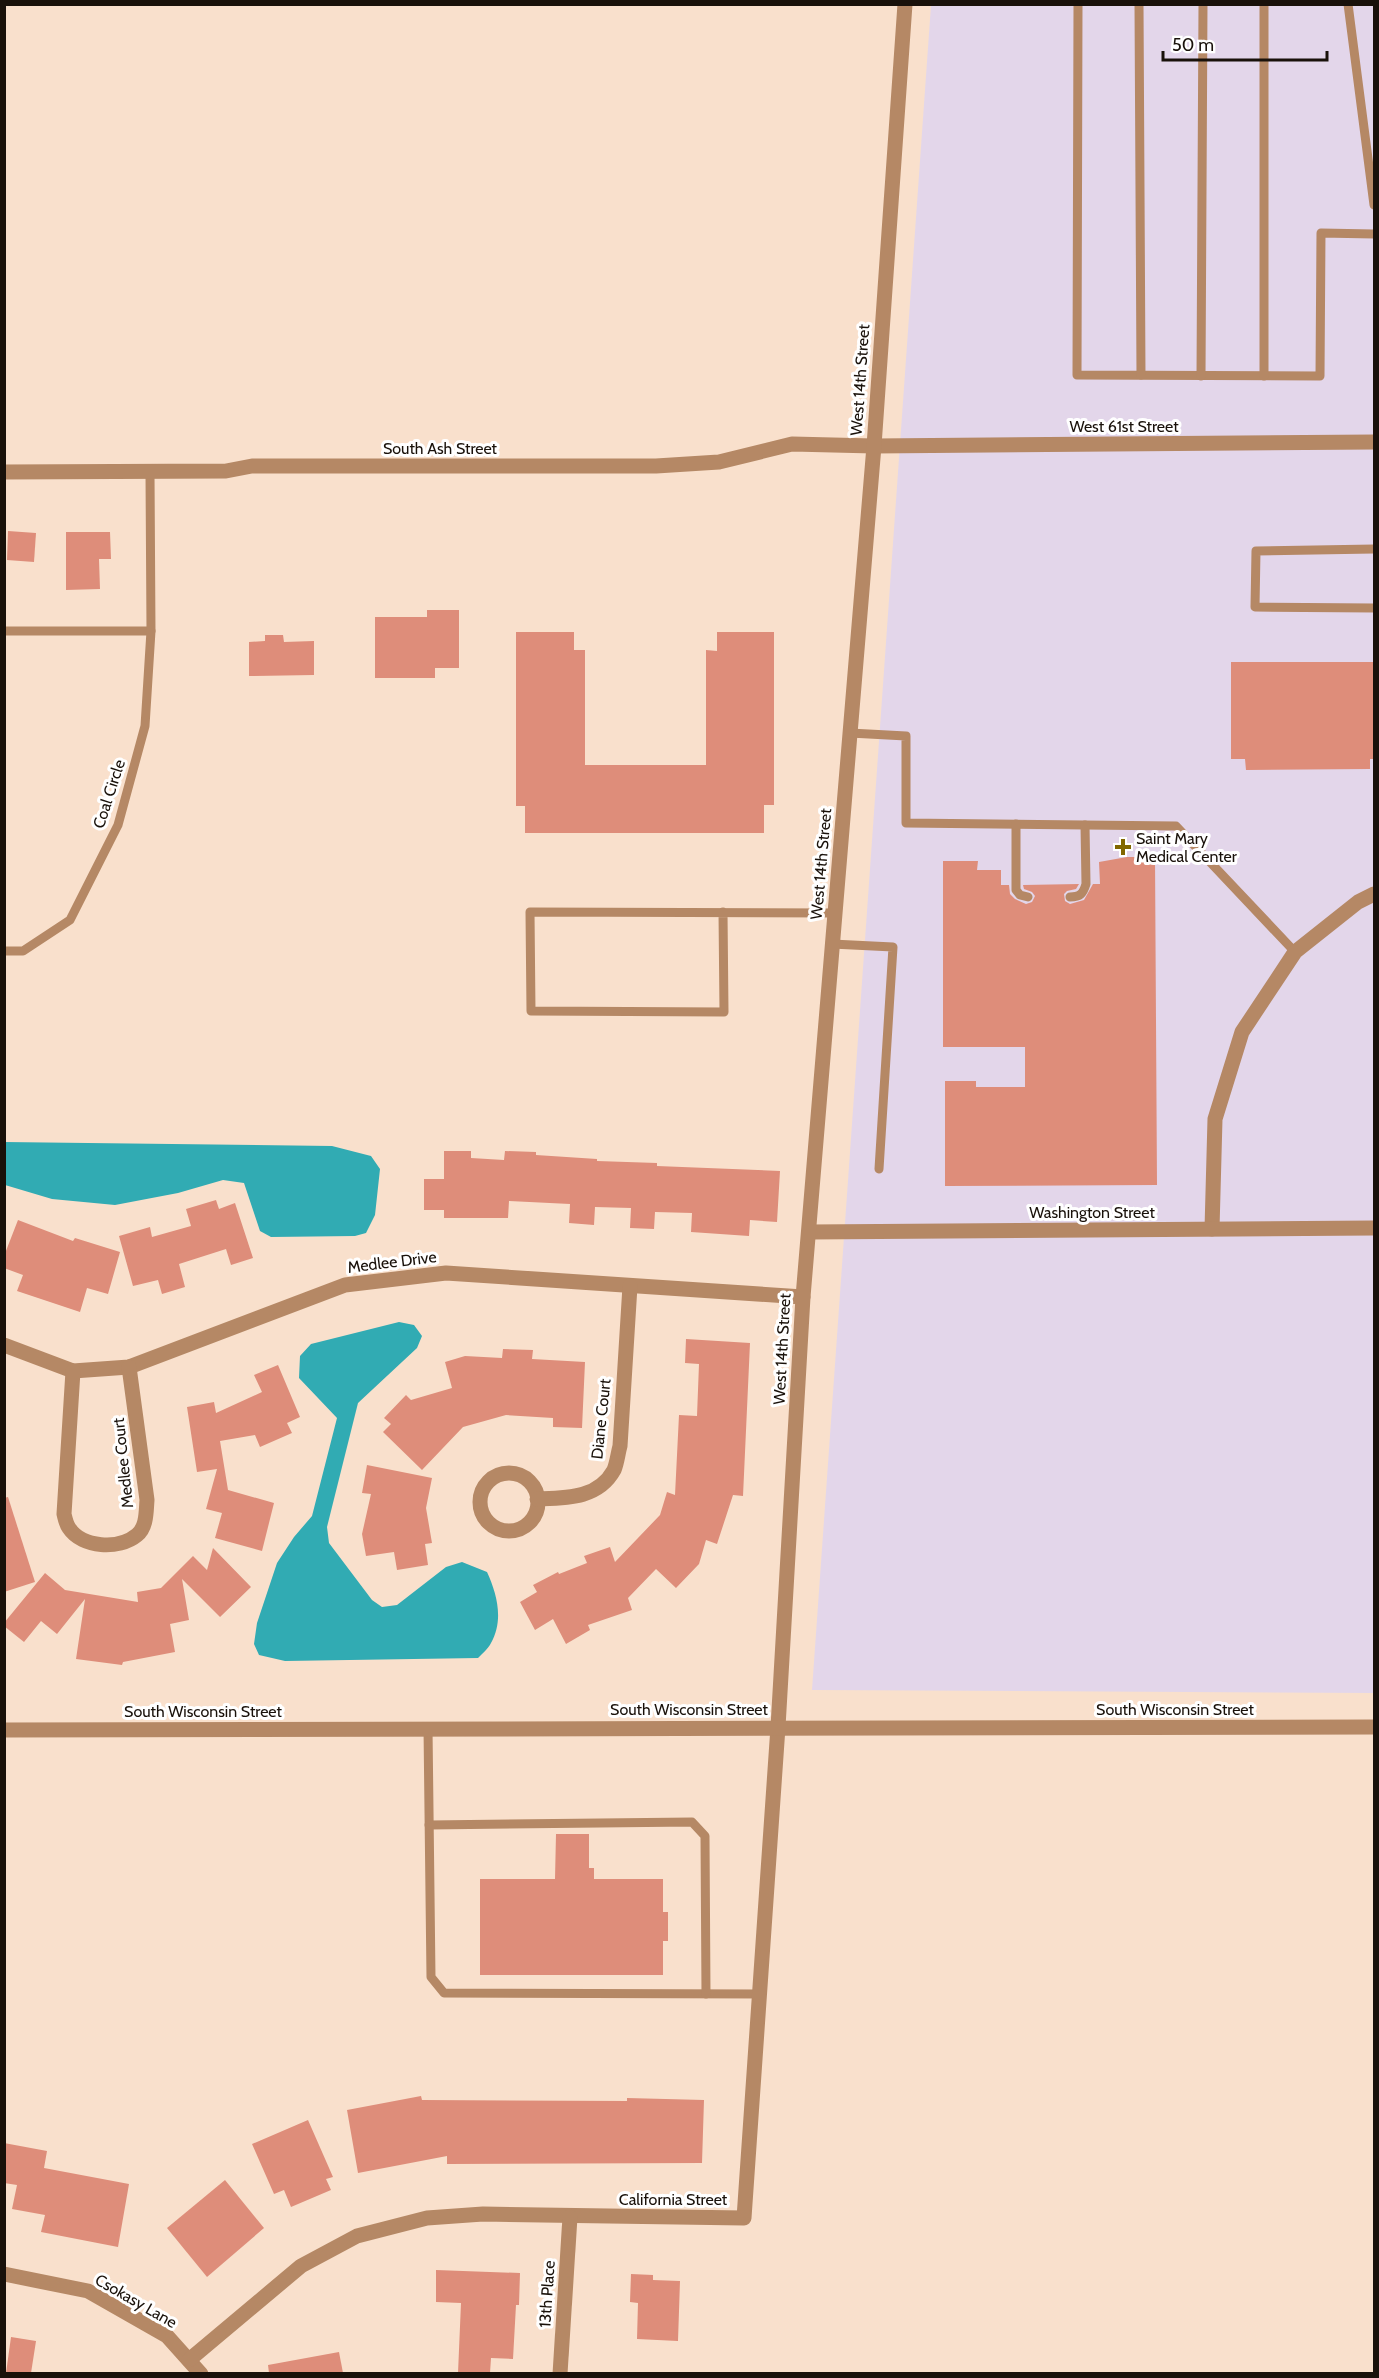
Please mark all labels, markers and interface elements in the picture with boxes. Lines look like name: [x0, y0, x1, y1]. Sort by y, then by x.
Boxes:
scale bar: [1163, 24, 1326, 62]
text: 50 m: [1172, 34, 1214, 56]
street label: West 14th Street: [847, 323, 873, 436]
street label: West 61st Street: [1069, 417, 1179, 436]
street label: South Ash Street: [383, 439, 498, 458]
street label: Coal Circle: [89, 757, 129, 831]
street label: West 14th Street: [807, 807, 835, 920]
place label: Saint Mary Medical Center: [1136, 829, 1238, 866]
marker: Saint Mary Medical Center: [1114, 838, 1132, 856]
street label: Washington Street: [1029, 1203, 1155, 1222]
street label: Medlee Drive: [346, 1247, 438, 1277]
street label: West 14th Street: [770, 1292, 794, 1405]
street label: Diane Court: [587, 1377, 615, 1460]
street label: Medlee Court: [109, 1416, 137, 1509]
street label: South Wisconsin Street: [610, 1700, 769, 1719]
street label: South Wisconsin Street: [1096, 1700, 1255, 1719]
street label: South Wisconsin Street: [124, 1702, 283, 1721]
street label: California Street: [619, 2190, 728, 2209]
street label: 13th Place: [535, 2260, 559, 2328]
street label: Csokasy Lane: [92, 2270, 180, 2332]

